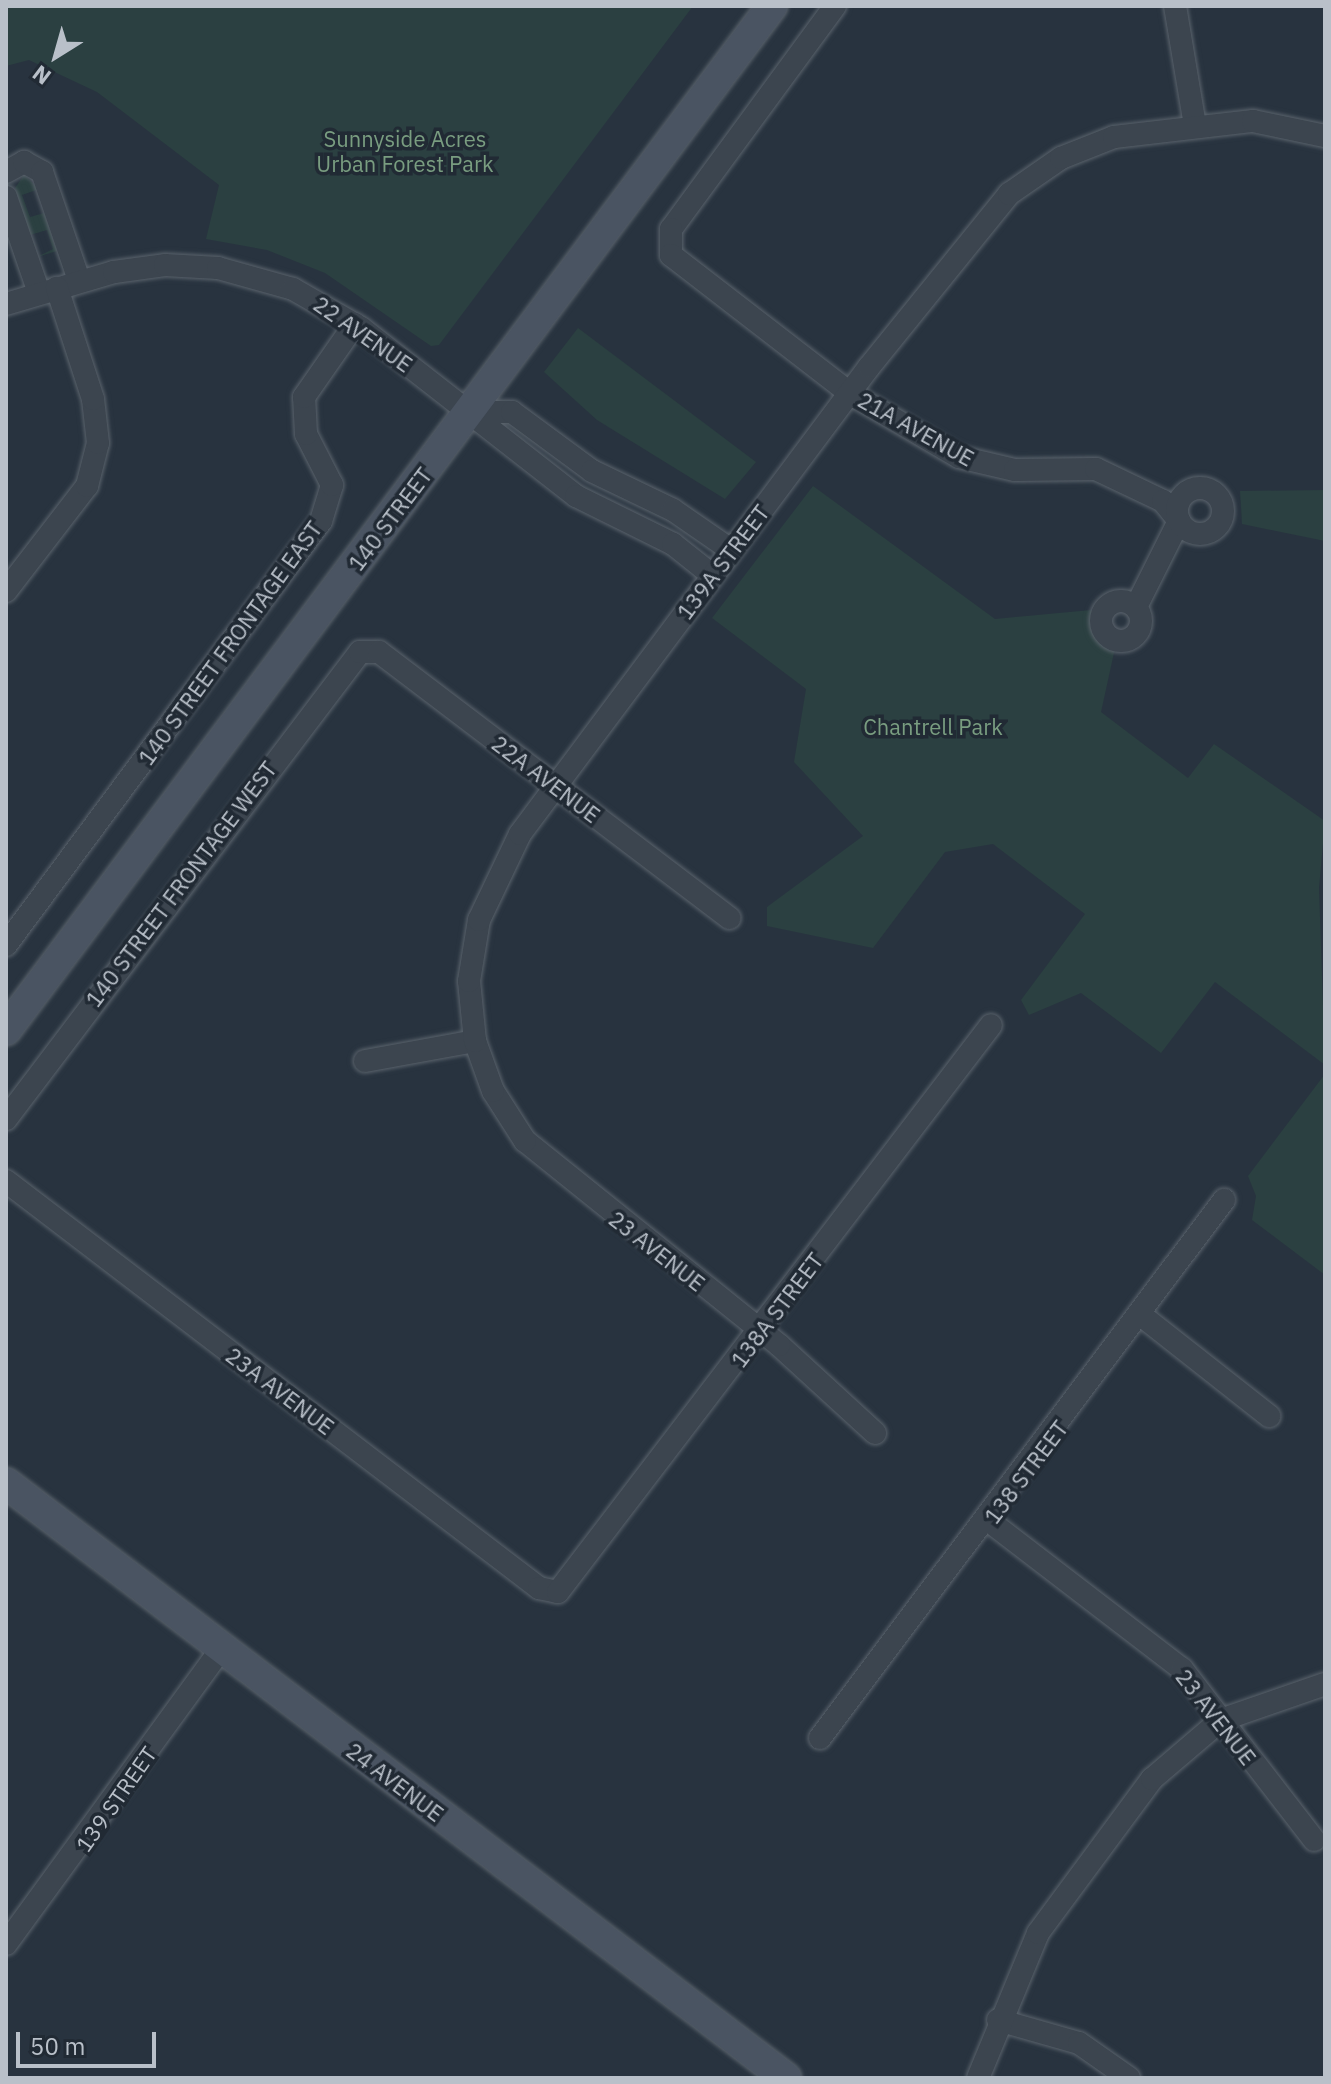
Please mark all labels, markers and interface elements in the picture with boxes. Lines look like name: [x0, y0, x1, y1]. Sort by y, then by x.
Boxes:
north arrow: [16, 16, 96, 96]
text: N: [26, 59, 56, 92]
park label: Sunnyside Acres Urban Forest Park: [316, 125, 494, 176]
street label: 22 AVENUE: [309, 290, 417, 378]
street label: 21A AVENUE: [853, 386, 979, 472]
street label: 140 STREET: [343, 462, 437, 576]
street label: 139A STREET: [671, 500, 775, 624]
street label: 140 STREET FRONTAGE EAST: [133, 516, 327, 770]
park label: Chantrell Park: [863, 714, 1003, 740]
street label: 22A AVENUE: [487, 730, 605, 828]
street label: 140 STREET FRONTAGE WEST: [80, 756, 282, 1012]
street label: 23 AVENUE: [604, 1205, 710, 1297]
street label: 138A STREET: [725, 1248, 829, 1372]
street label: 23A AVENUE: [221, 1342, 339, 1440]
street label: 138 STREET: [979, 1415, 1073, 1529]
street label: 23 AVENUE: [1170, 1664, 1262, 1770]
street label: 24 AVENUE: [341, 1737, 449, 1827]
street label: 139 STREET: [70, 1741, 162, 1857]
scale bar: [20, 2016, 160, 2066]
text: 50 m: [30, 2030, 85, 2062]

